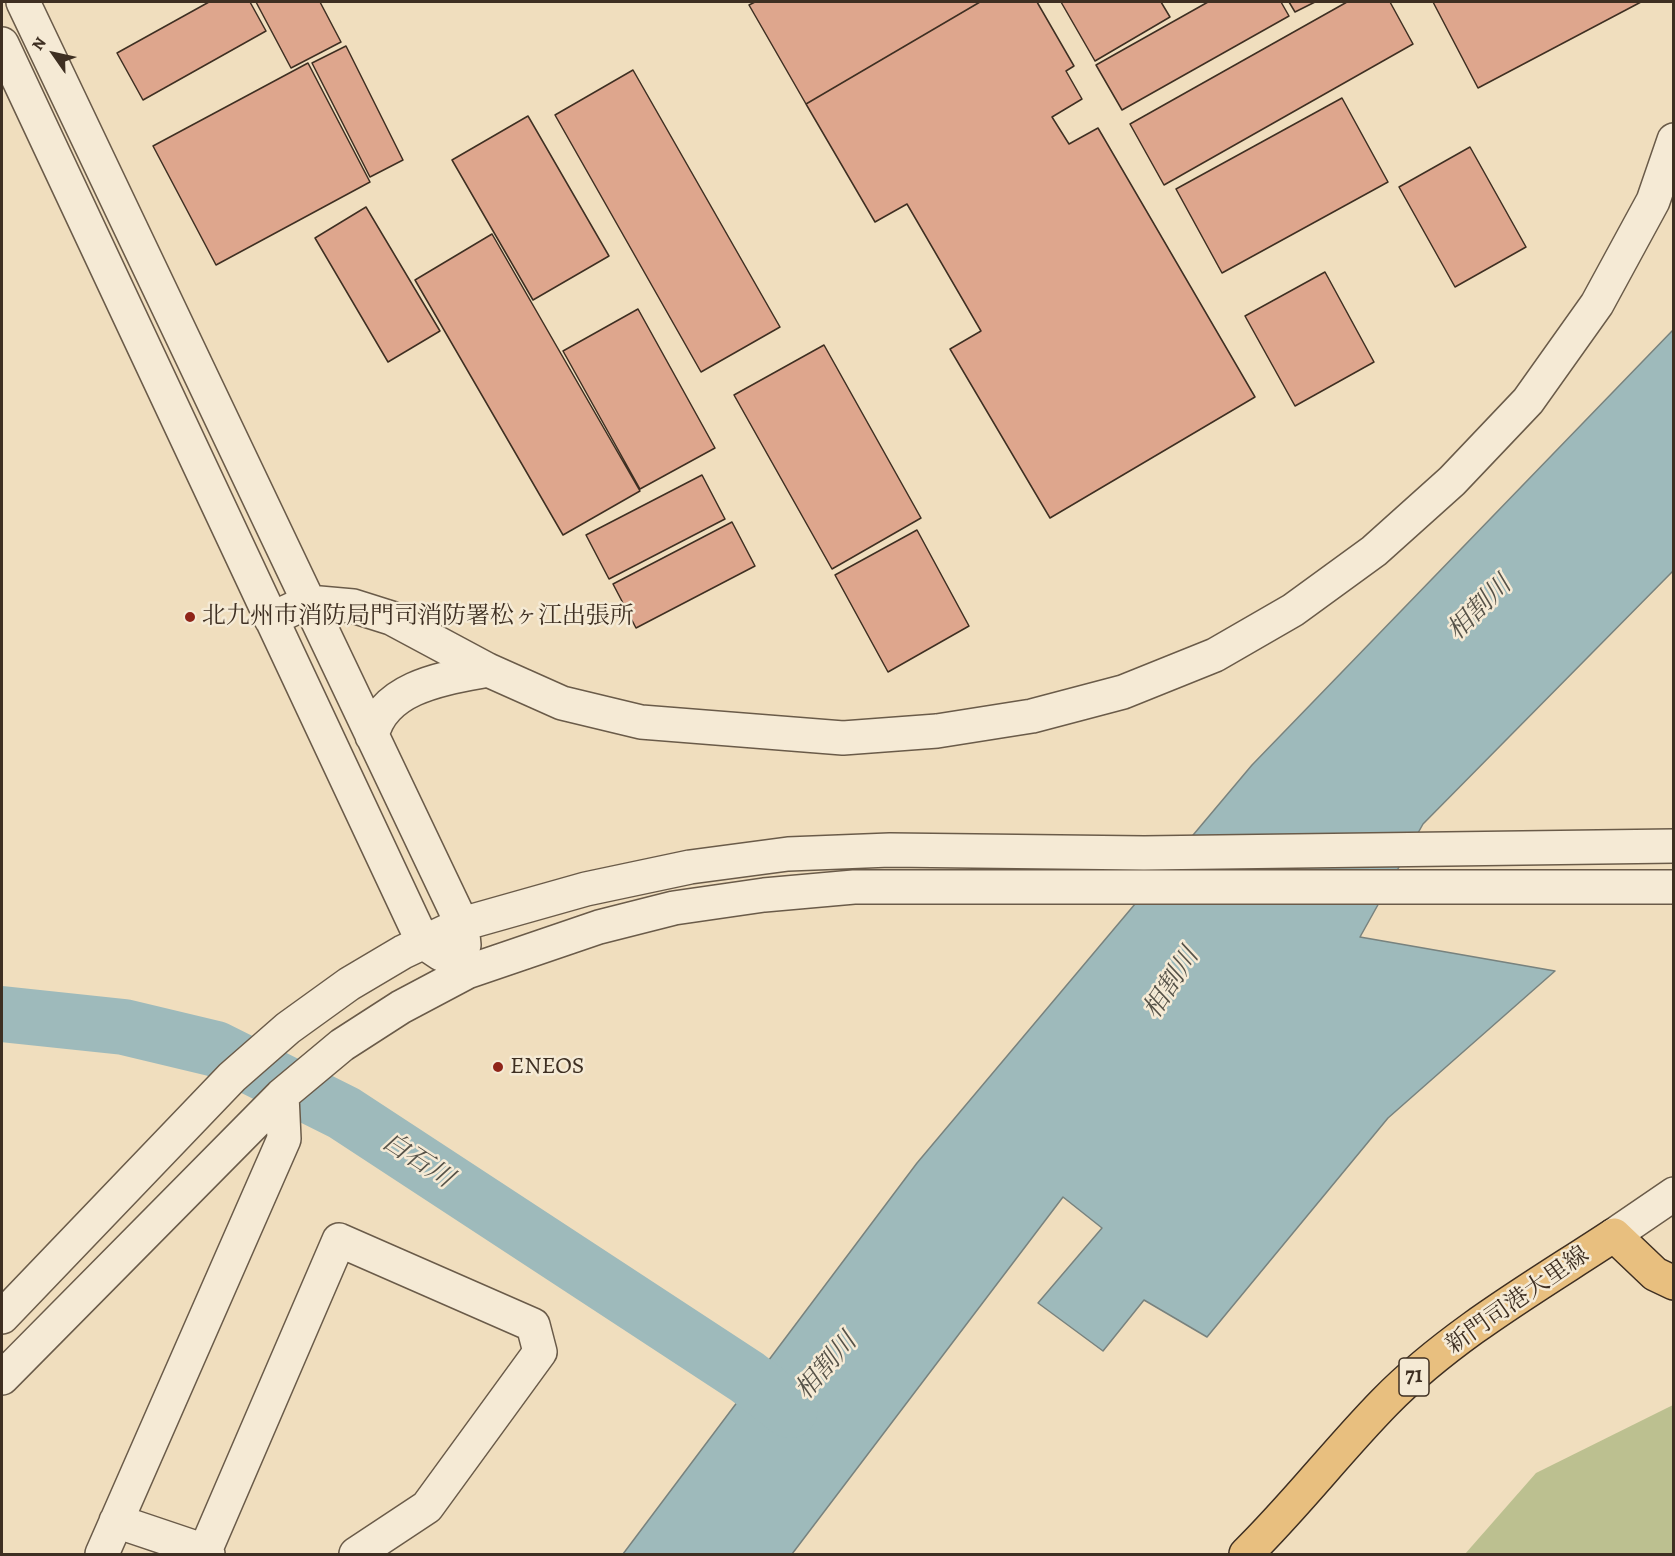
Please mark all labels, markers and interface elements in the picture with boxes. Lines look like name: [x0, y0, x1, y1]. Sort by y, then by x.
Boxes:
north arrow: [24, 24, 84, 84]
text: N: [27, 33, 51, 55]
water label: 相割川: [1441, 570, 1519, 648]
place label: 北九州市消防局門司消防署松ヶ江出張所: [202, 603, 634, 631]
marker: 北九州市消防局門司消防署松ヶ江出張所: [183, 610, 197, 624]
water label: 相割川: [1138, 943, 1206, 1025]
place label: ENEOS: [510, 1053, 584, 1081]
marker: ENEOS: [491, 1060, 505, 1074]
water label: 白石川: [376, 1127, 458, 1195]
street label: 新門司港大里線: [1441, 1241, 1595, 1361]
water label: 相割川: [790, 1327, 864, 1407]
road number: 71: [1399, 1358, 1429, 1396]

